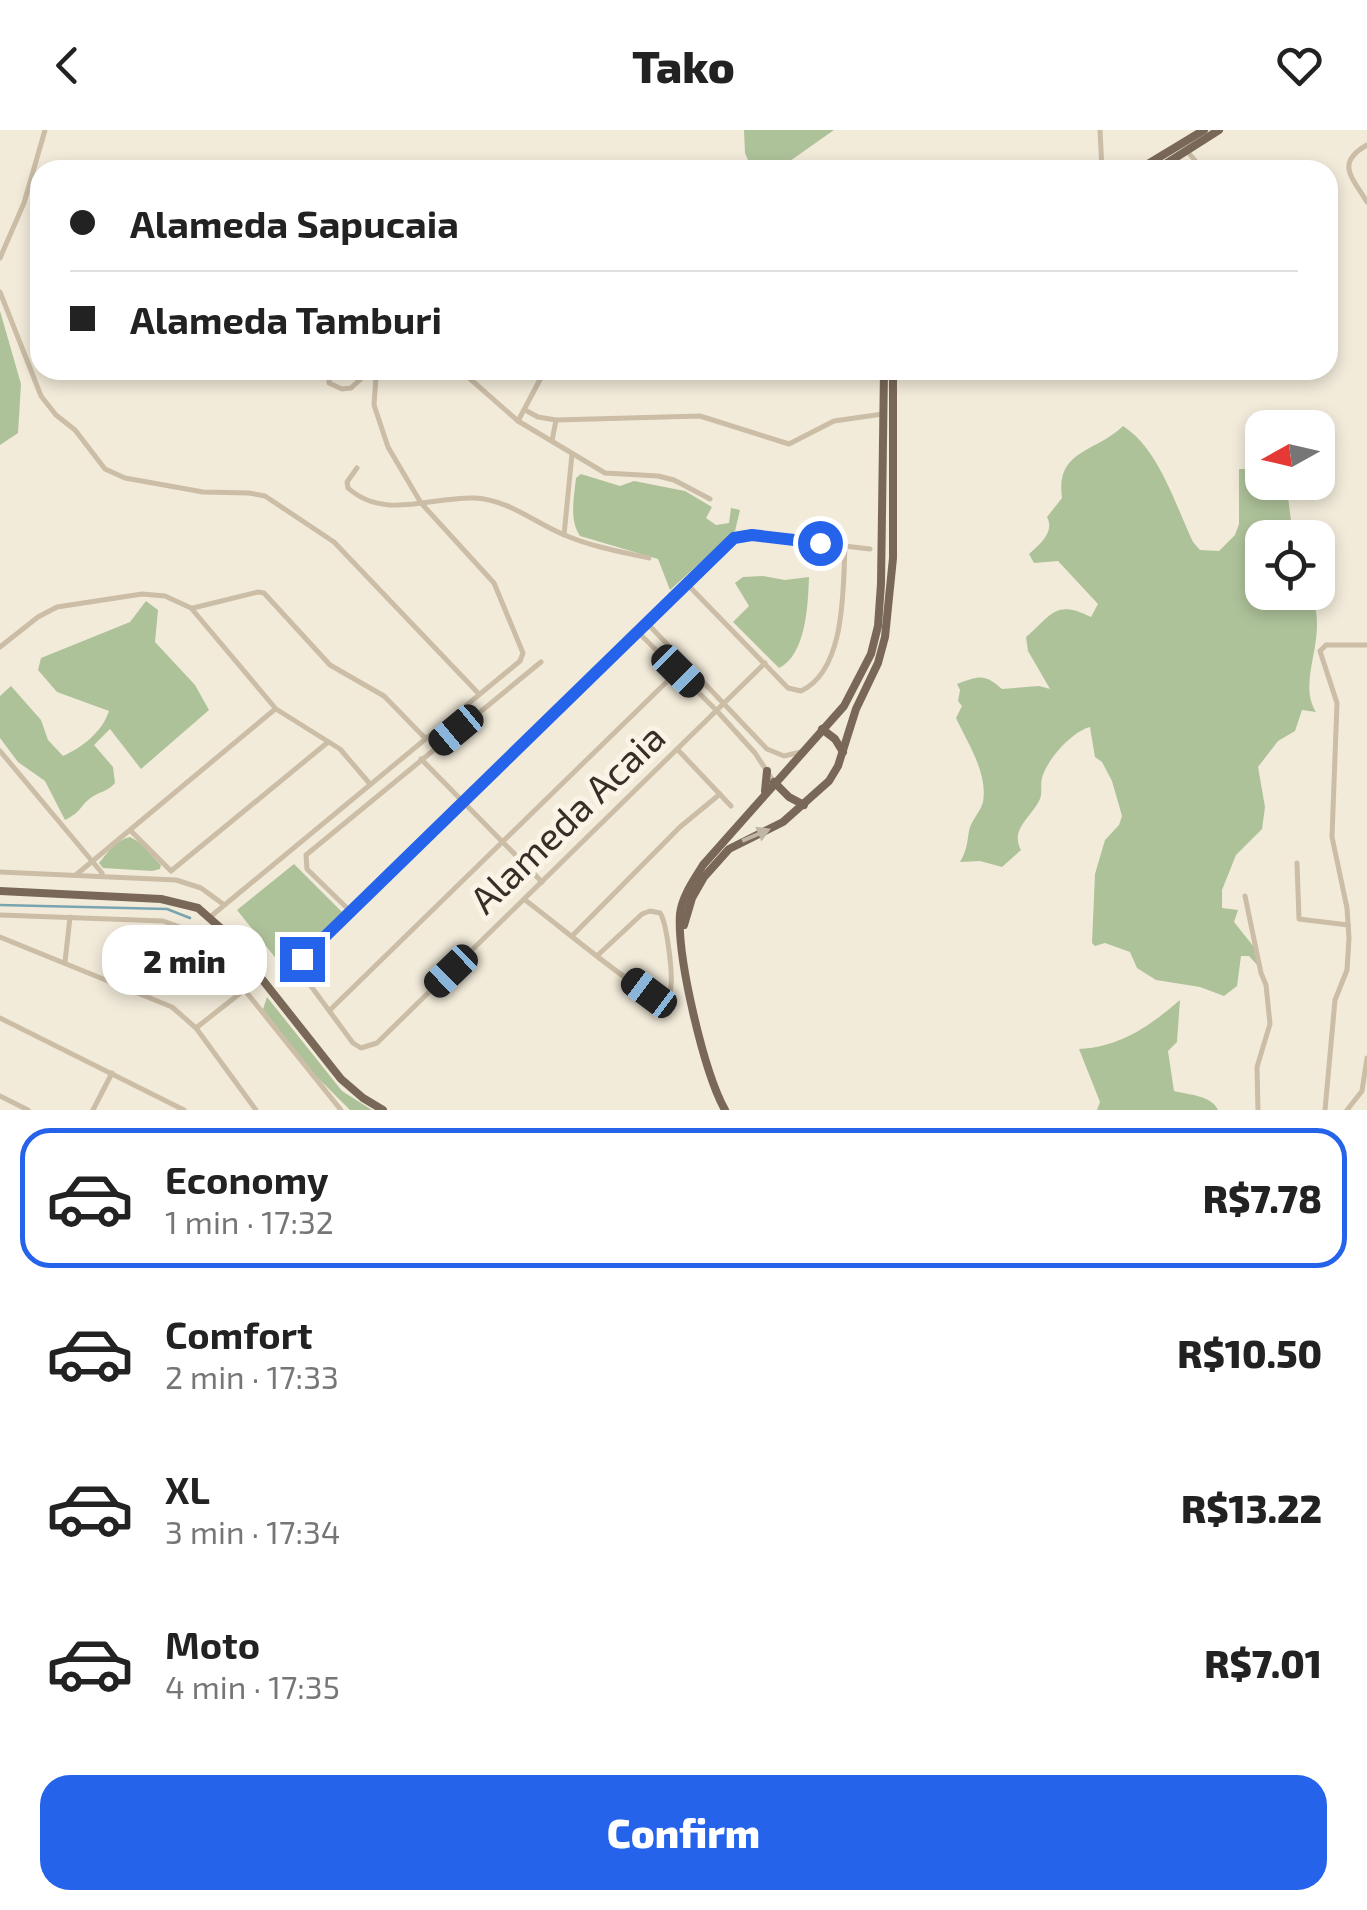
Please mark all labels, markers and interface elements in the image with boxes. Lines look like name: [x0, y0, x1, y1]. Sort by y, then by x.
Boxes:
icon: back: [40, 38, 95, 93]
text: Tako: [632, 38, 735, 92]
icon: heart: [1272, 38, 1327, 93]
text: Alameda Sapucaia: [130, 200, 459, 246]
text: Alameda Tamburi: [130, 296, 442, 342]
north arrow: [1245, 410, 1335, 500]
map controls: [1245, 410, 1335, 610]
button: locate: [1245, 520, 1335, 610]
route start: [798, 521, 843, 566]
car: [646, 639, 710, 703]
car: [423, 699, 489, 761]
street label: Alameda Acaia: [460, 713, 674, 922]
one-way arrow: [741, 827, 771, 843]
callout: 2 min: [102, 924, 267, 994]
route end: [280, 937, 325, 982]
car: [419, 939, 483, 1003]
text: 2 min: [143, 941, 226, 979]
car: [616, 963, 682, 1023]
icon: car: [45, 1153, 135, 1243]
text: Economy: [165, 1156, 329, 1202]
text: R$7.78: [1203, 1175, 1322, 1221]
text: 1 min · 17:32: [165, 1202, 334, 1240]
icon: car: [45, 1308, 135, 1398]
text: Comfort: [165, 1311, 313, 1357]
text: R$10.50: [1177, 1330, 1322, 1376]
text: 2 min · 17:33: [165, 1357, 339, 1395]
icon: car: [45, 1463, 135, 1553]
text: XL: [165, 1466, 210, 1512]
text: R$13.22: [1181, 1485, 1322, 1531]
text: 3 min · 17:34: [165, 1512, 340, 1550]
icon: car: [45, 1618, 135, 1708]
text: Moto: [165, 1621, 260, 1667]
text: R$7.01: [1204, 1640, 1322, 1686]
text: 4 min · 17:35: [165, 1667, 340, 1705]
button: Confirm: [40, 1775, 1327, 1890]

